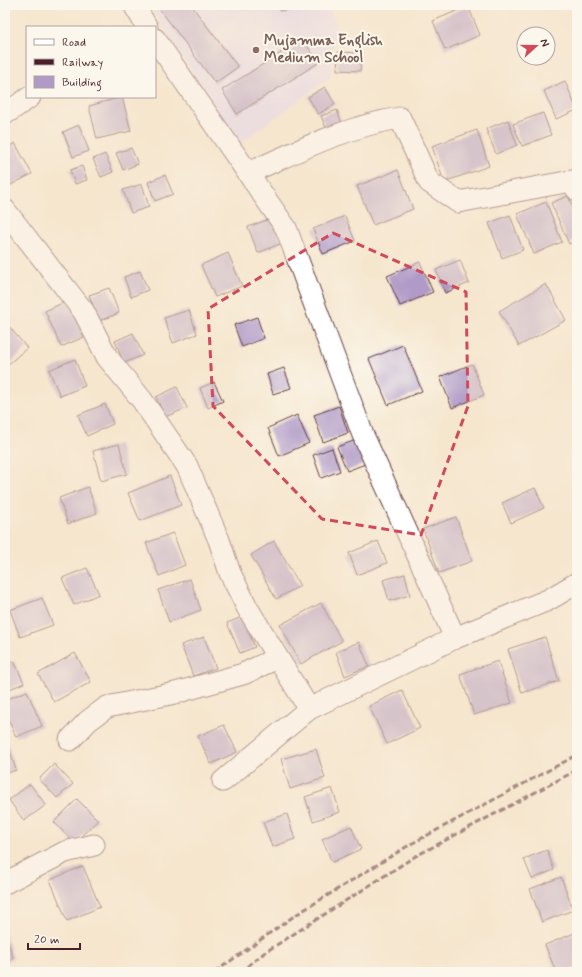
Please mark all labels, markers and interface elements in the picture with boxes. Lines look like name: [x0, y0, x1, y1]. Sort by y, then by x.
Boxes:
legend: [26, 26, 156, 98]
north arrow: [516, 26, 556, 66]
place label: Mujamma English Medium School: [264, 31, 383, 68]
text: Road: [62, 35, 86, 51]
text: N: [537, 37, 552, 49]
marker: Mujamma English Medium School: [251, 45, 261, 55]
text: Railway: [62, 55, 104, 71]
text: Building: [62, 75, 102, 92]
scale bar: [28, 925, 80, 951]
text: 20 m: [34, 932, 60, 948]

